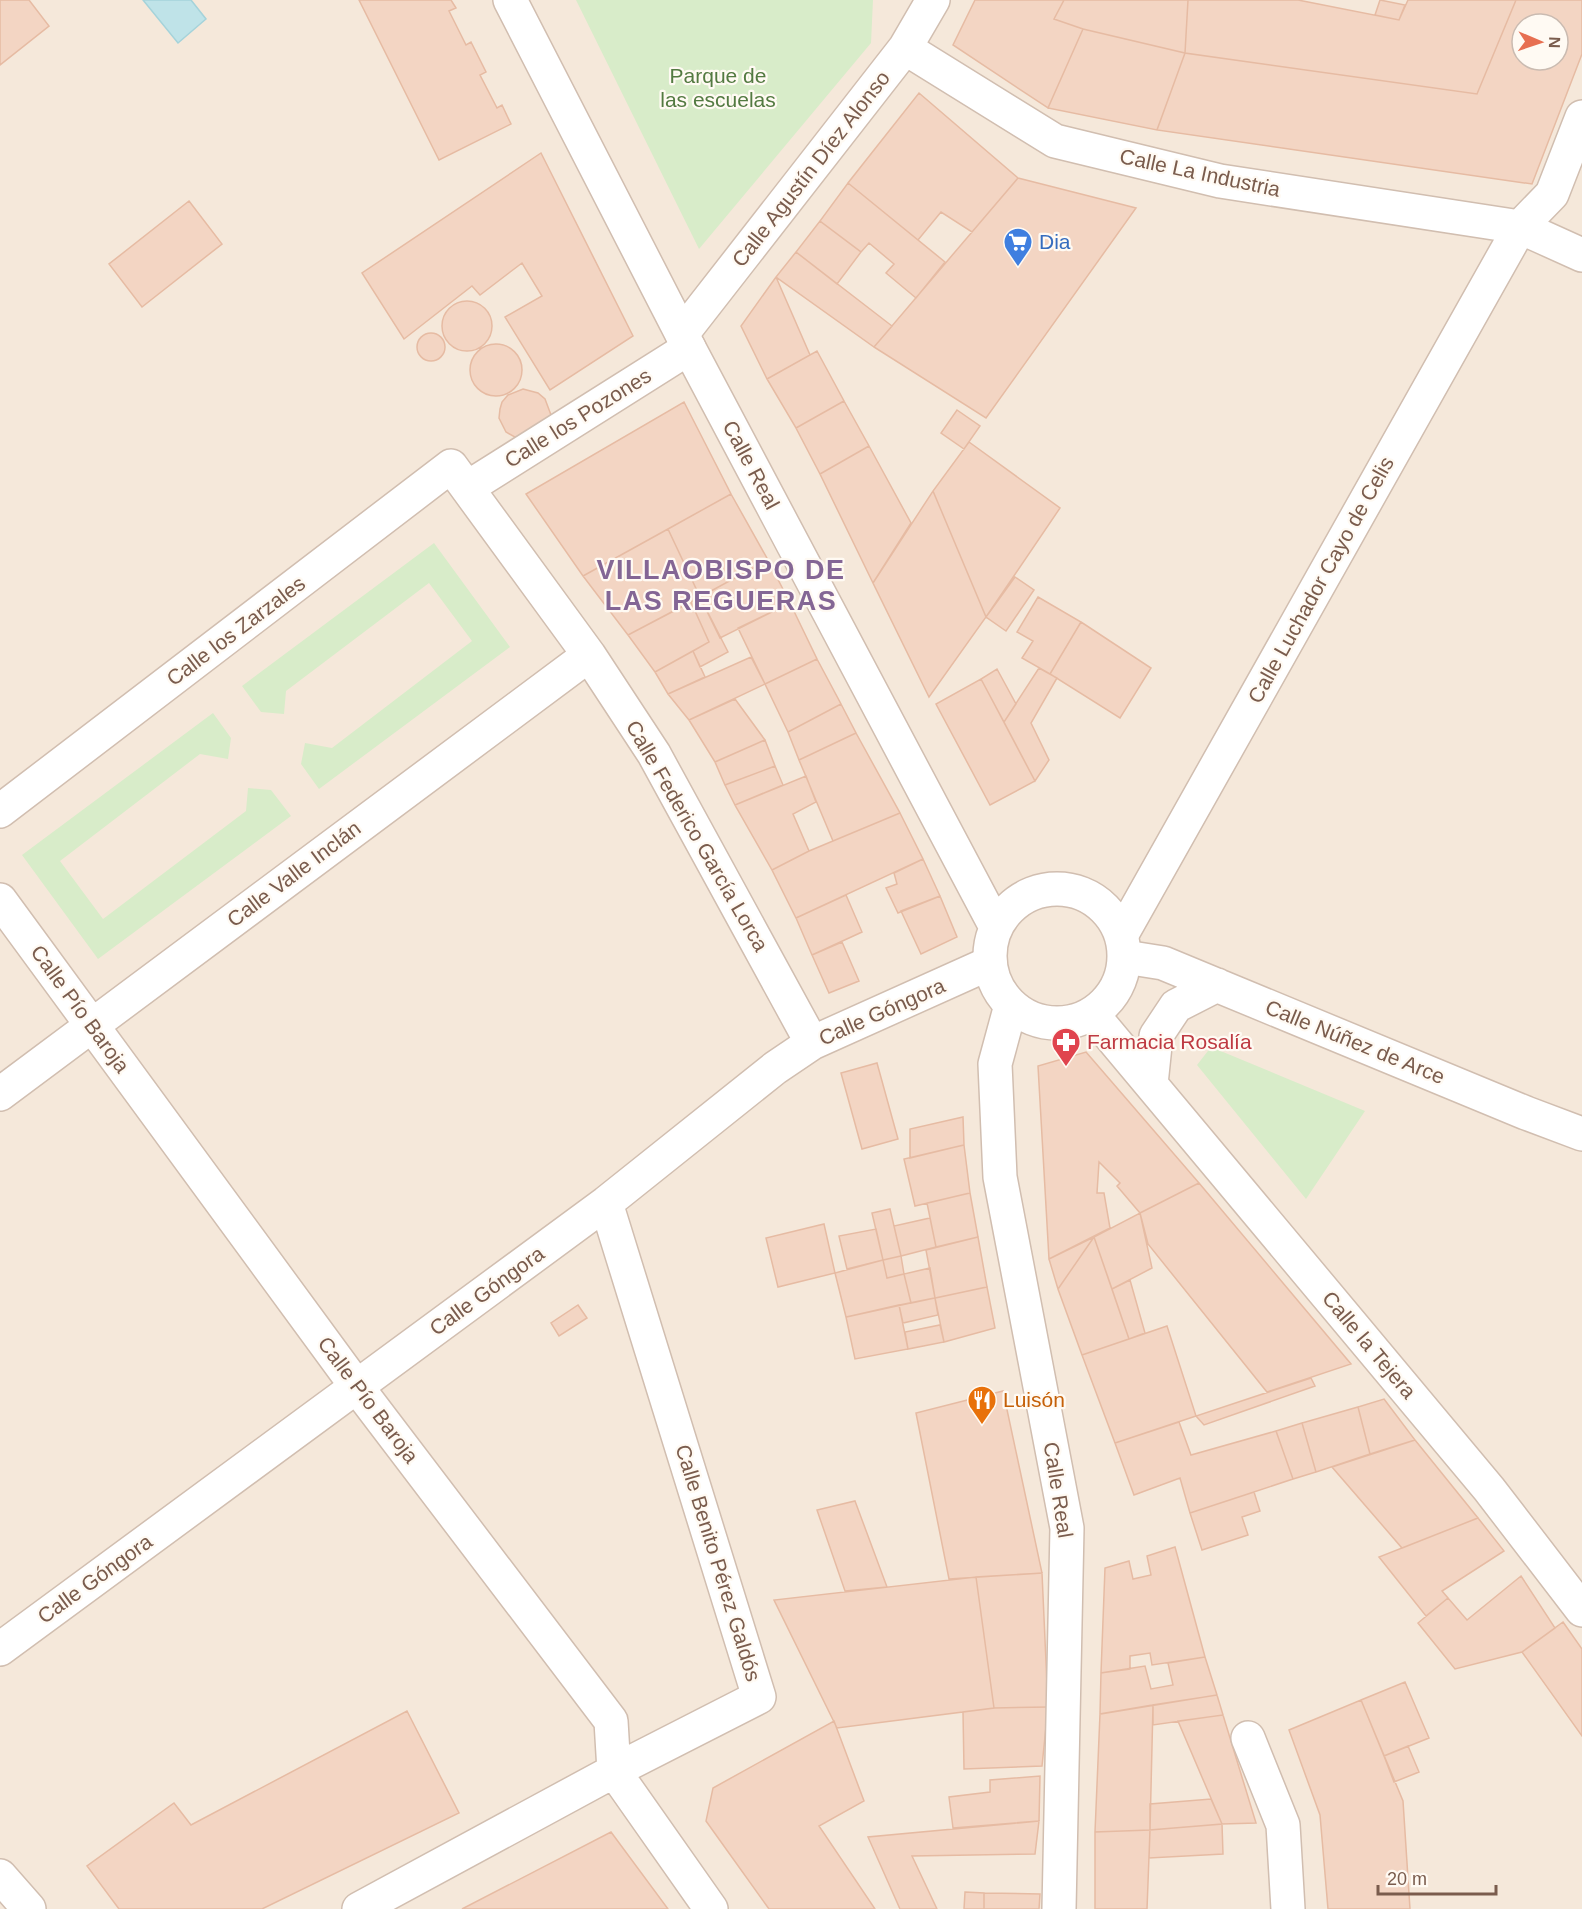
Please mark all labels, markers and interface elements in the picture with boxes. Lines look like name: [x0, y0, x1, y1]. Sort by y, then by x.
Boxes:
north arrow: [1510, 12, 1570, 72]
text: N: [1546, 36, 1563, 49]
park label: Parque de las escuelas: [660, 64, 776, 111]
street label: Calle Agustín Díez Alonso: [727, 66, 894, 271]
street label: Calle La Industria: [1118, 144, 1283, 201]
supermarket icon: Dia: [1002, 226, 1034, 268]
place label: Dia: [1039, 230, 1071, 253]
street label: Calle los Pozones: [500, 363, 655, 472]
street label: Calle Real: [719, 417, 784, 513]
street label: Calle Luchador Cayo de Celis: [1243, 453, 1398, 707]
district label: VILLAOBISPO DE LAS REGUERAS: [596, 555, 846, 616]
street label: Calle los Zarzales: [162, 571, 309, 690]
street label: Calle Federico García Lorca: [622, 716, 773, 955]
street label: Calle Valle Inclán: [223, 816, 365, 931]
street label: Calle Pío Baroja: [27, 941, 134, 1077]
street label: Calle Góngora: [815, 973, 949, 1050]
street label: Calle Núñez de Arce: [1262, 995, 1448, 1088]
pharmacy icon: Farmacia Rosalía: [1050, 1026, 1082, 1068]
place label: Farmacia Rosalía: [1087, 1030, 1252, 1053]
street label: Calle Góngora: [425, 1241, 548, 1340]
street label: Calle la Tejera: [1318, 1286, 1421, 1403]
street label: Calle Pío Baroja: [314, 1332, 423, 1467]
restaurant icon: Luisón: [966, 1384, 998, 1426]
place label: Luisón: [1003, 1388, 1065, 1411]
street label: Calle Real: [1040, 1440, 1077, 1540]
street label: Calle Benito Pérez Galdós: [671, 1442, 765, 1684]
street label: Calle Góngora: [33, 1529, 156, 1628]
scale bar: [1378, 1858, 1496, 1896]
text: 20 m: [1387, 1869, 1427, 1889]

